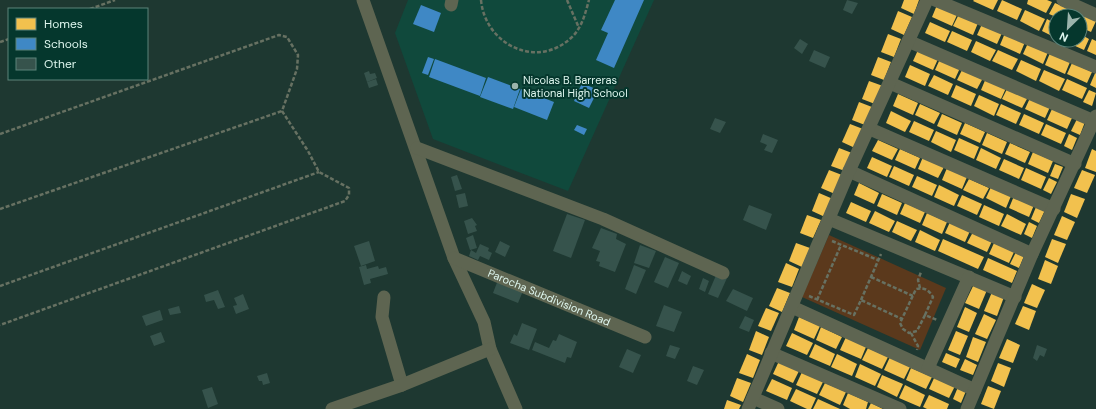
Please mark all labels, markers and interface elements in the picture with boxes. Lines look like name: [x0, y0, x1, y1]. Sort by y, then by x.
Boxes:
legend: [8, 8, 148, 80]
north arrow: [1048, 8, 1088, 48]
text: Homes: [44, 16, 83, 32]
text: N: [1057, 29, 1070, 45]
text: Schools: [44, 36, 88, 52]
text: Other: [44, 56, 77, 72]
place label: Nicolas B. Barreras National High School: [523, 73, 628, 100]
marker: Nicolas B. Barreras National High School: [510, 81, 520, 91]
street label: Parocha Subdivision Road: [486, 266, 613, 329]

